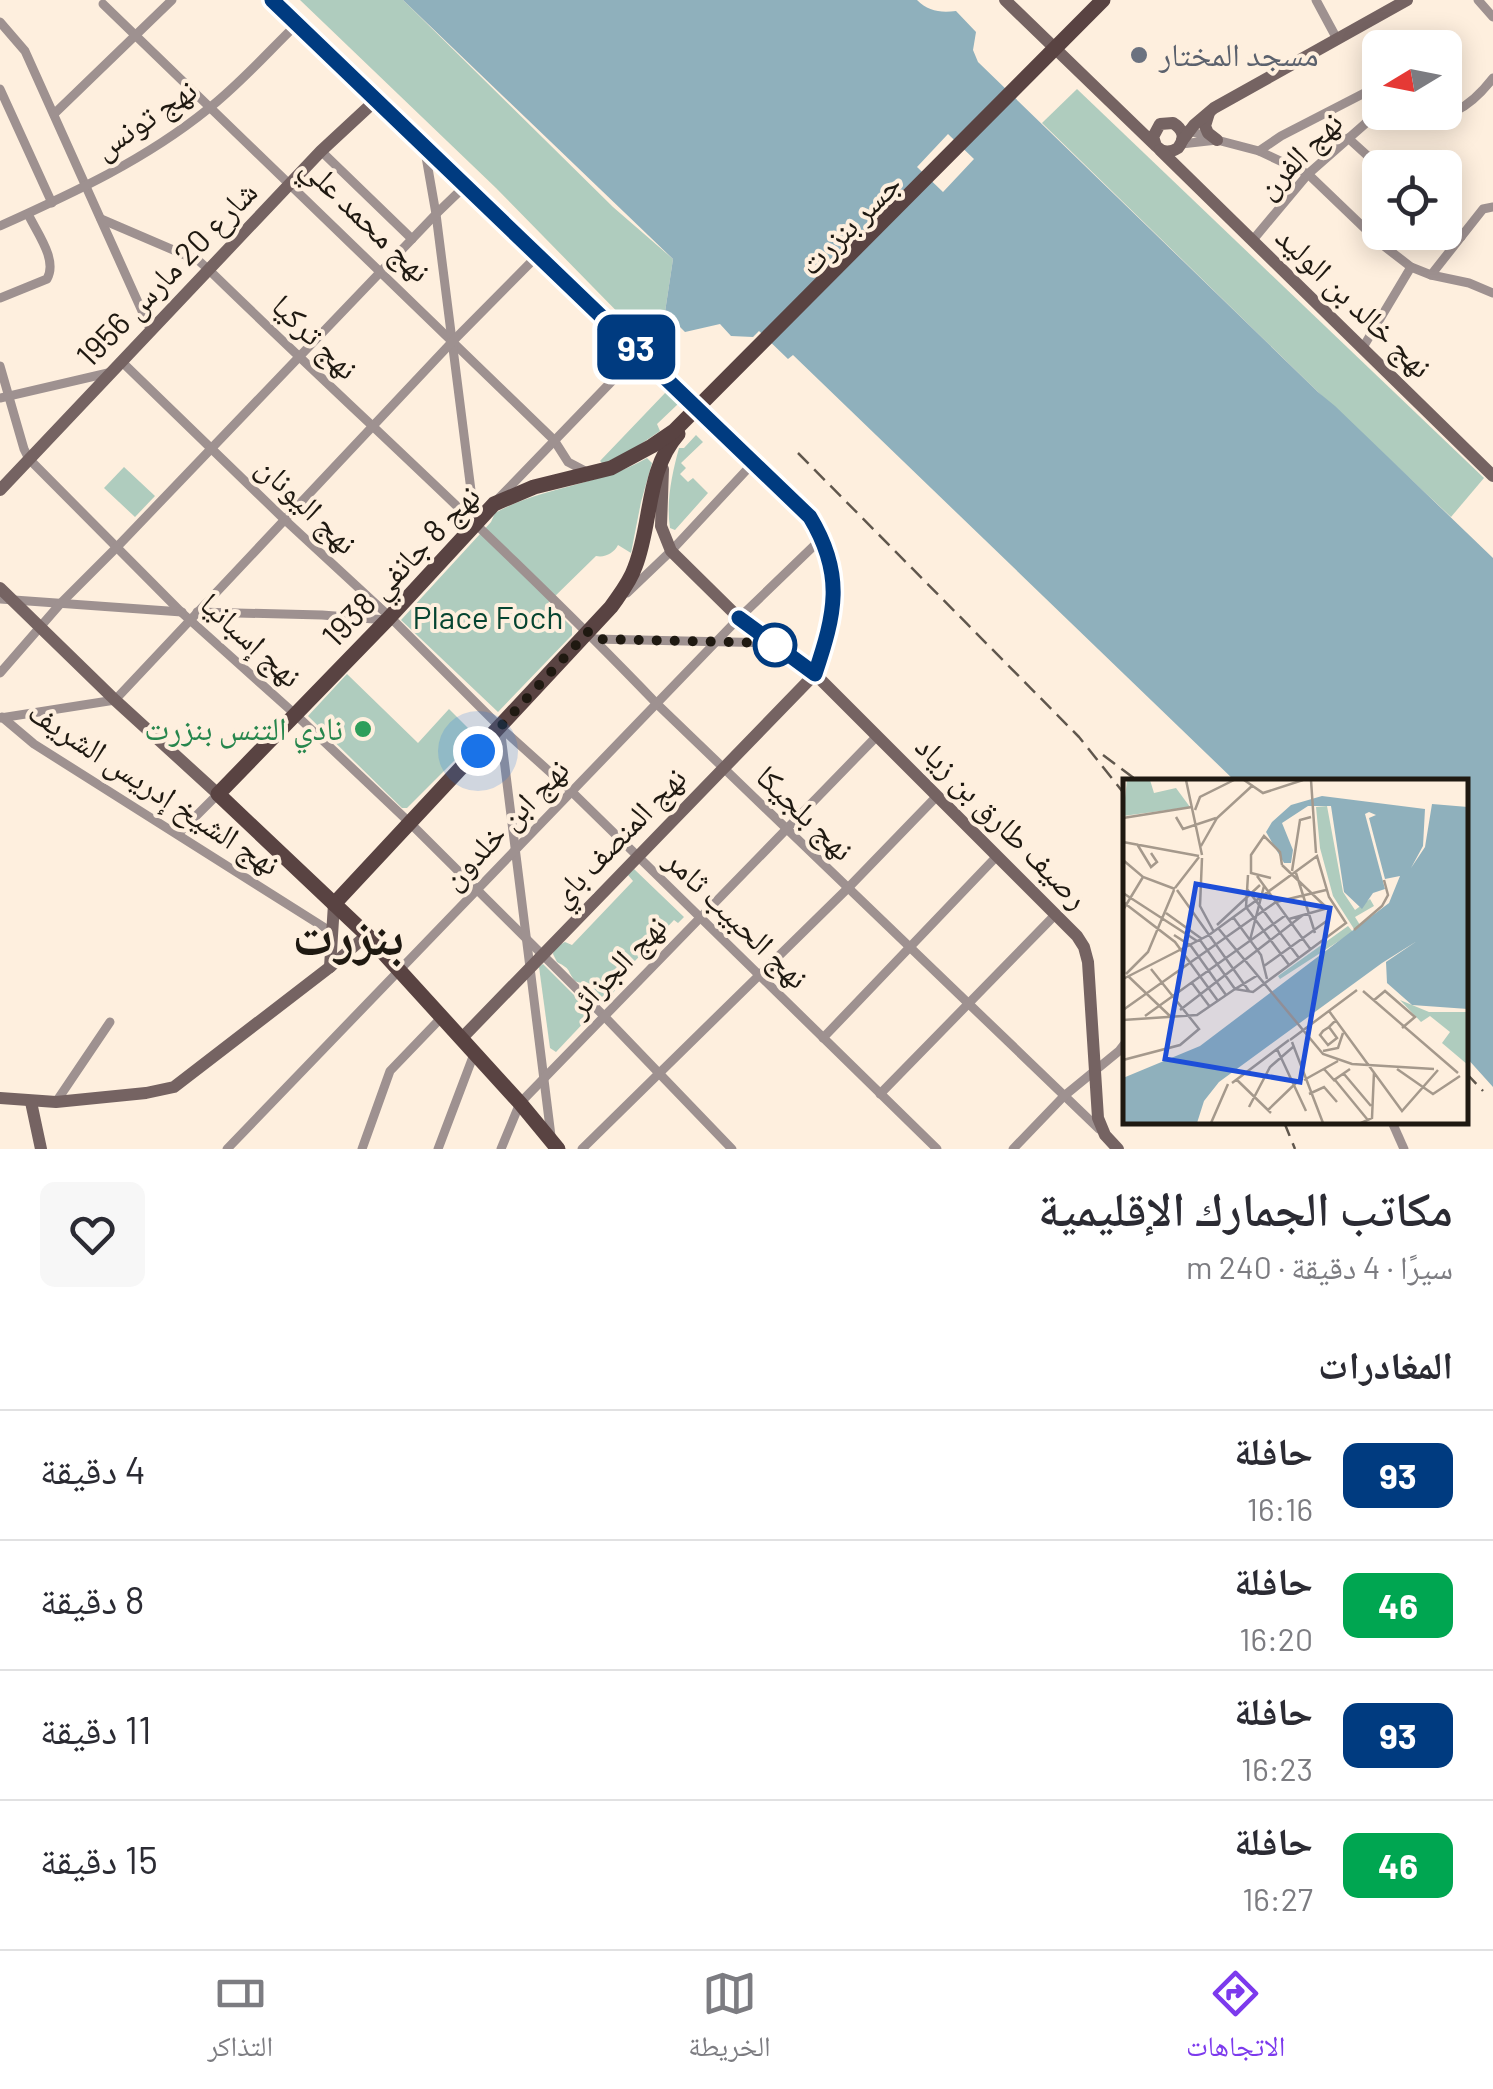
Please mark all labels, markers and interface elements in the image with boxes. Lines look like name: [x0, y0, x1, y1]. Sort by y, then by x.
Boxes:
north arrow: [1362, 30, 1462, 130]
map controls: [1362, 30, 1462, 250]
place label: مسجد المختار: [1158, 34, 1319, 73]
marker: مسجد المختار: [1128, 44, 1150, 66]
street label: نهج تونس: [85, 69, 204, 168]
street label: نهج الفرن: [1246, 102, 1351, 207]
street label: نهج محمد علي: [289, 146, 440, 295]
button: locate: [1362, 150, 1462, 250]
street label: جسر بنزرت: [790, 164, 908, 282]
street label: شارع 20 مارس 1956: [67, 172, 266, 375]
street label: نهج خالد بن الوليد: [1267, 217, 1441, 387]
street label: نهج تركيا: [263, 285, 368, 388]
line badge: 93: [591, 314, 681, 380]
text: 93: [617, 326, 655, 368]
street label: نهج اليونان: [248, 446, 367, 563]
street label: نهج 8 جانفي 1938: [313, 476, 492, 659]
street label: نهج إسبانيا: [191, 583, 311, 696]
park label: Place Foch: [413, 597, 563, 635]
unlabelled marker: [754, 624, 796, 666]
street label: نهج الشيخ إدريس الشريف: [20, 691, 288, 885]
place label: نادي التنس بنزرت: [144, 708, 343, 754]
marker: نادي التنس بنزرت: [352, 718, 374, 740]
your location: [453, 726, 503, 776]
street label: رصيف طارق بن زياد: [907, 726, 1098, 917]
street label: نهج ابن خلدون: [432, 749, 578, 898]
street label: نهج بلجيكا: [748, 756, 863, 869]
street label: نهج المنصف باي: [540, 758, 699, 919]
inset map: [1123, 779, 1468, 1124]
street label: نهج الحبيب ثامر: [656, 839, 818, 997]
district label: بنزرت: [292, 903, 404, 967]
street label: نهج الجزائر: [557, 906, 675, 1026]
text: مكاتب الجمارك الإقليمية: [1038, 1178, 1453, 1236]
button: heart: [40, 1182, 145, 1287]
text: سيرًا · 4 دقيقة · 240 m: [1186, 1247, 1453, 1285]
text: المغادرات: [1318, 1341, 1453, 1387]
text: حافلة: [1234, 1427, 1313, 1473]
text: 4 دقيقة: [40, 1446, 146, 1492]
text: 93: [1379, 1454, 1417, 1496]
text: 16:16: [1247, 1489, 1313, 1527]
text: حافلة: [1234, 1557, 1313, 1603]
text: 8 دقيقة: [40, 1576, 145, 1622]
text: 46: [1378, 1584, 1418, 1626]
text: 16:20: [1239, 1619, 1313, 1657]
text: حافلة: [1234, 1687, 1313, 1733]
text: 11 دقيقة: [40, 1706, 152, 1752]
text: 93: [1379, 1714, 1417, 1756]
text: 16:23: [1241, 1749, 1313, 1787]
text: حافلة: [1234, 1817, 1313, 1863]
text: 15 دقيقة: [40, 1836, 158, 1882]
text: 46: [1378, 1844, 1418, 1886]
text: 16:27: [1242, 1879, 1313, 1917]
tab: التذاكر: [208, 1966, 273, 2074]
tab: الخريطة: [688, 1966, 771, 2074]
tab: الاتجاهات: [1186, 1966, 1285, 2074]

